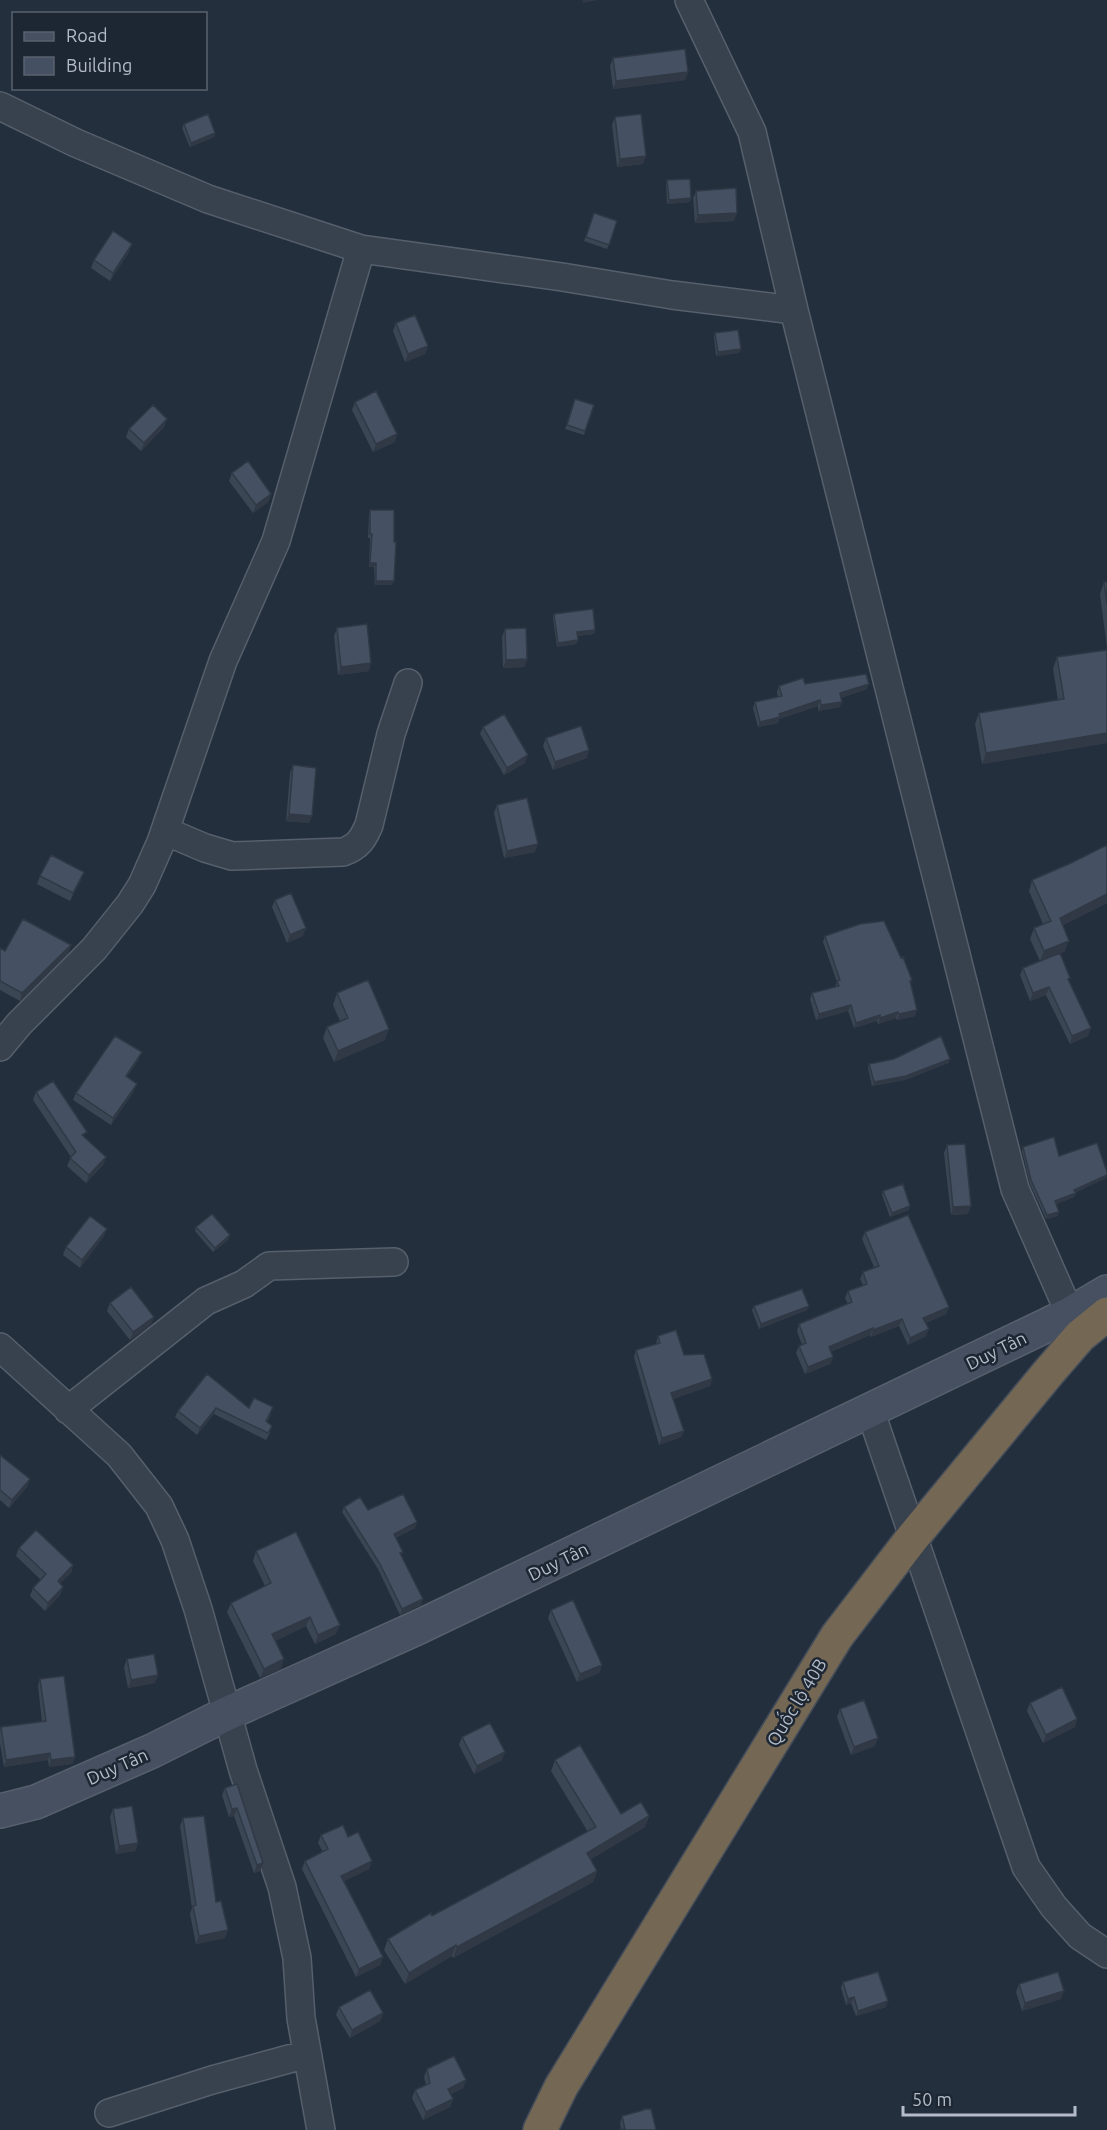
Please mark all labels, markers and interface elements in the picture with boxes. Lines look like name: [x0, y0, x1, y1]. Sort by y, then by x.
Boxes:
legend: [12, 12, 207, 90]
text: Road: [66, 25, 108, 45]
text: Building: [66, 55, 132, 75]
street label: Duy Tân: [963, 1327, 1029, 1373]
street label: Duy Tân: [525, 1538, 591, 1584]
street label: Quốc lộ 40B: [760, 1653, 831, 1750]
street label: Duy Tân: [83, 1744, 151, 1788]
scale bar: [903, 2079, 1076, 2117]
text: 50 m: [912, 2089, 952, 2109]

